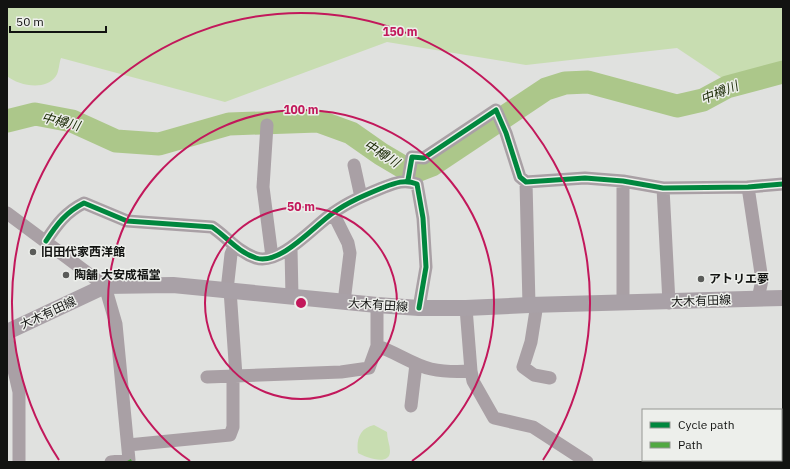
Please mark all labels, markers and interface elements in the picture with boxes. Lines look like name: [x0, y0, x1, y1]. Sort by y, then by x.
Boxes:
scale bar: [10, 8, 106, 34]
text: 50 m: [16, 14, 44, 29]
text: 150 m: [382, 24, 418, 39]
water label: 中樽川: [698, 77, 742, 108]
text: 100 m: [283, 102, 319, 117]
water label: 中樽川: [40, 109, 84, 135]
water label: 中樽川: [361, 136, 404, 172]
text: 50 m: [287, 199, 315, 214]
place label: 旧田代家西洋館: [41, 244, 125, 259]
marker: 旧田代家西洋館: [28, 247, 38, 257]
place label: 陶舗 大安成福堂: [74, 267, 161, 282]
marker: 陶舗 大安成福堂: [61, 270, 71, 280]
place label: アトリエ夢: [709, 271, 769, 286]
marker: アトリエ夢: [696, 274, 706, 284]
street label: 大木有田線: [671, 292, 731, 309]
street label: 大木有田線: [17, 293, 78, 332]
street label: 大木有田線: [348, 295, 408, 314]
centre of rings: [294, 296, 308, 310]
legend: [642, 409, 782, 461]
text: Cycle path: [678, 417, 735, 432]
text: Path: [678, 437, 703, 452]

